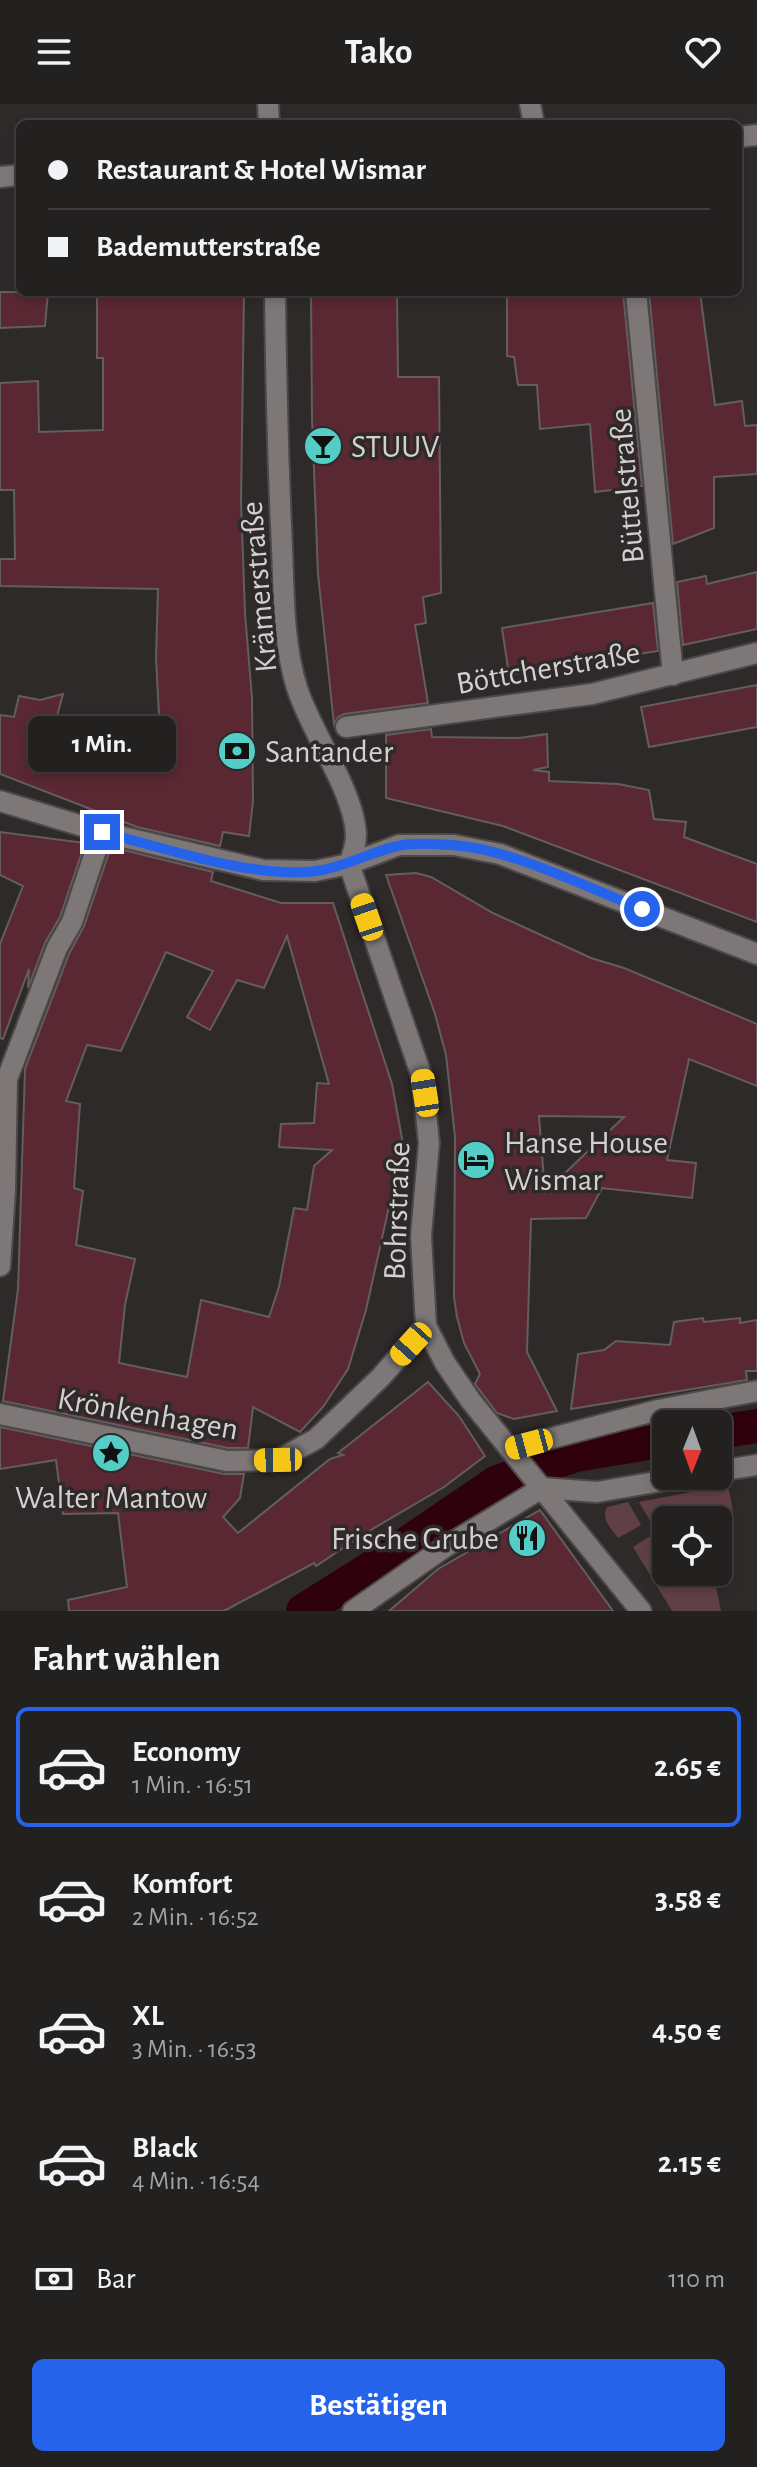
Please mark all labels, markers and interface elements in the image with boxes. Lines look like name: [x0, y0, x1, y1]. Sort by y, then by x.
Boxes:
icon: menu: [32, 30, 76, 74]
icon: heart: [681, 30, 725, 74]
text: Tako: [344, 34, 413, 70]
text: Restaurant & Hotel Wismar: [96, 155, 426, 185]
text: Bademutterstraße: [96, 232, 321, 262]
street label: Büttelstraße: [604, 407, 650, 565]
bar icon: STUUV: [302, 425, 344, 467]
place label: STUUV: [351, 431, 439, 463]
street label: Krämerstraße: [236, 500, 282, 674]
street label: Böttcherstraße: [454, 636, 643, 700]
callout: 1 Min.: [28, 716, 176, 772]
bank icon: Santander: [216, 730, 258, 772]
text: 1 Min.: [72, 731, 132, 757]
place label: Santander: [265, 736, 394, 768]
route end: [84, 814, 120, 850]
car: [348, 890, 386, 944]
route start: [624, 891, 660, 927]
car: [409, 1067, 441, 1119]
place label: Hanse House Wismar: [504, 1127, 668, 1196]
hotel icon: Hanse House Wismar: [455, 1139, 497, 1181]
street label: Bohrstraße: [379, 1141, 415, 1281]
car: [386, 1318, 436, 1370]
street label: Krönkenhagen: [55, 1382, 241, 1446]
north arrow: [652, 1410, 732, 1490]
map controls: [652, 1410, 732, 1586]
car: [503, 1426, 555, 1462]
place icon: Walter Mantow: [90, 1432, 132, 1474]
car: [254, 1448, 302, 1472]
place label: Walter Mantow: [15, 1482, 208, 1514]
button: locate: [652, 1506, 732, 1586]
restaurant icon: Frische Grube: [506, 1517, 548, 1559]
place label: Frische Grube: [331, 1523, 499, 1555]
text: Fahrt wählen: [32, 1641, 221, 1677]
icon: car: [36, 1731, 108, 1803]
text: Economy: [132, 1737, 241, 1767]
text: 2.65 €: [654, 1752, 721, 1782]
text: 1 Min. · 16:51: [132, 1772, 253, 1798]
icon: car: [36, 1863, 108, 1935]
text: Komfort: [132, 1869, 232, 1899]
text: 3.58 €: [655, 1884, 721, 1914]
text: 2 Min. · 16:52: [132, 1904, 259, 1930]
icon: car: [36, 1995, 108, 2067]
text: XL: [132, 2001, 164, 2031]
text: 4.50 €: [652, 2016, 721, 2046]
text: 3 Min. · 16:53: [132, 2036, 256, 2062]
icon: car: [36, 2127, 108, 2199]
text: Black: [132, 2133, 198, 2163]
text: 2.15 €: [658, 2148, 721, 2178]
text: 4 Min. · 16:54: [132, 2168, 260, 2194]
icon: cash: [32, 2257, 76, 2301]
text: Bar: [96, 2264, 135, 2294]
text: 110 m: [668, 2266, 725, 2292]
button: Bestätigen: [32, 2359, 725, 2451]

